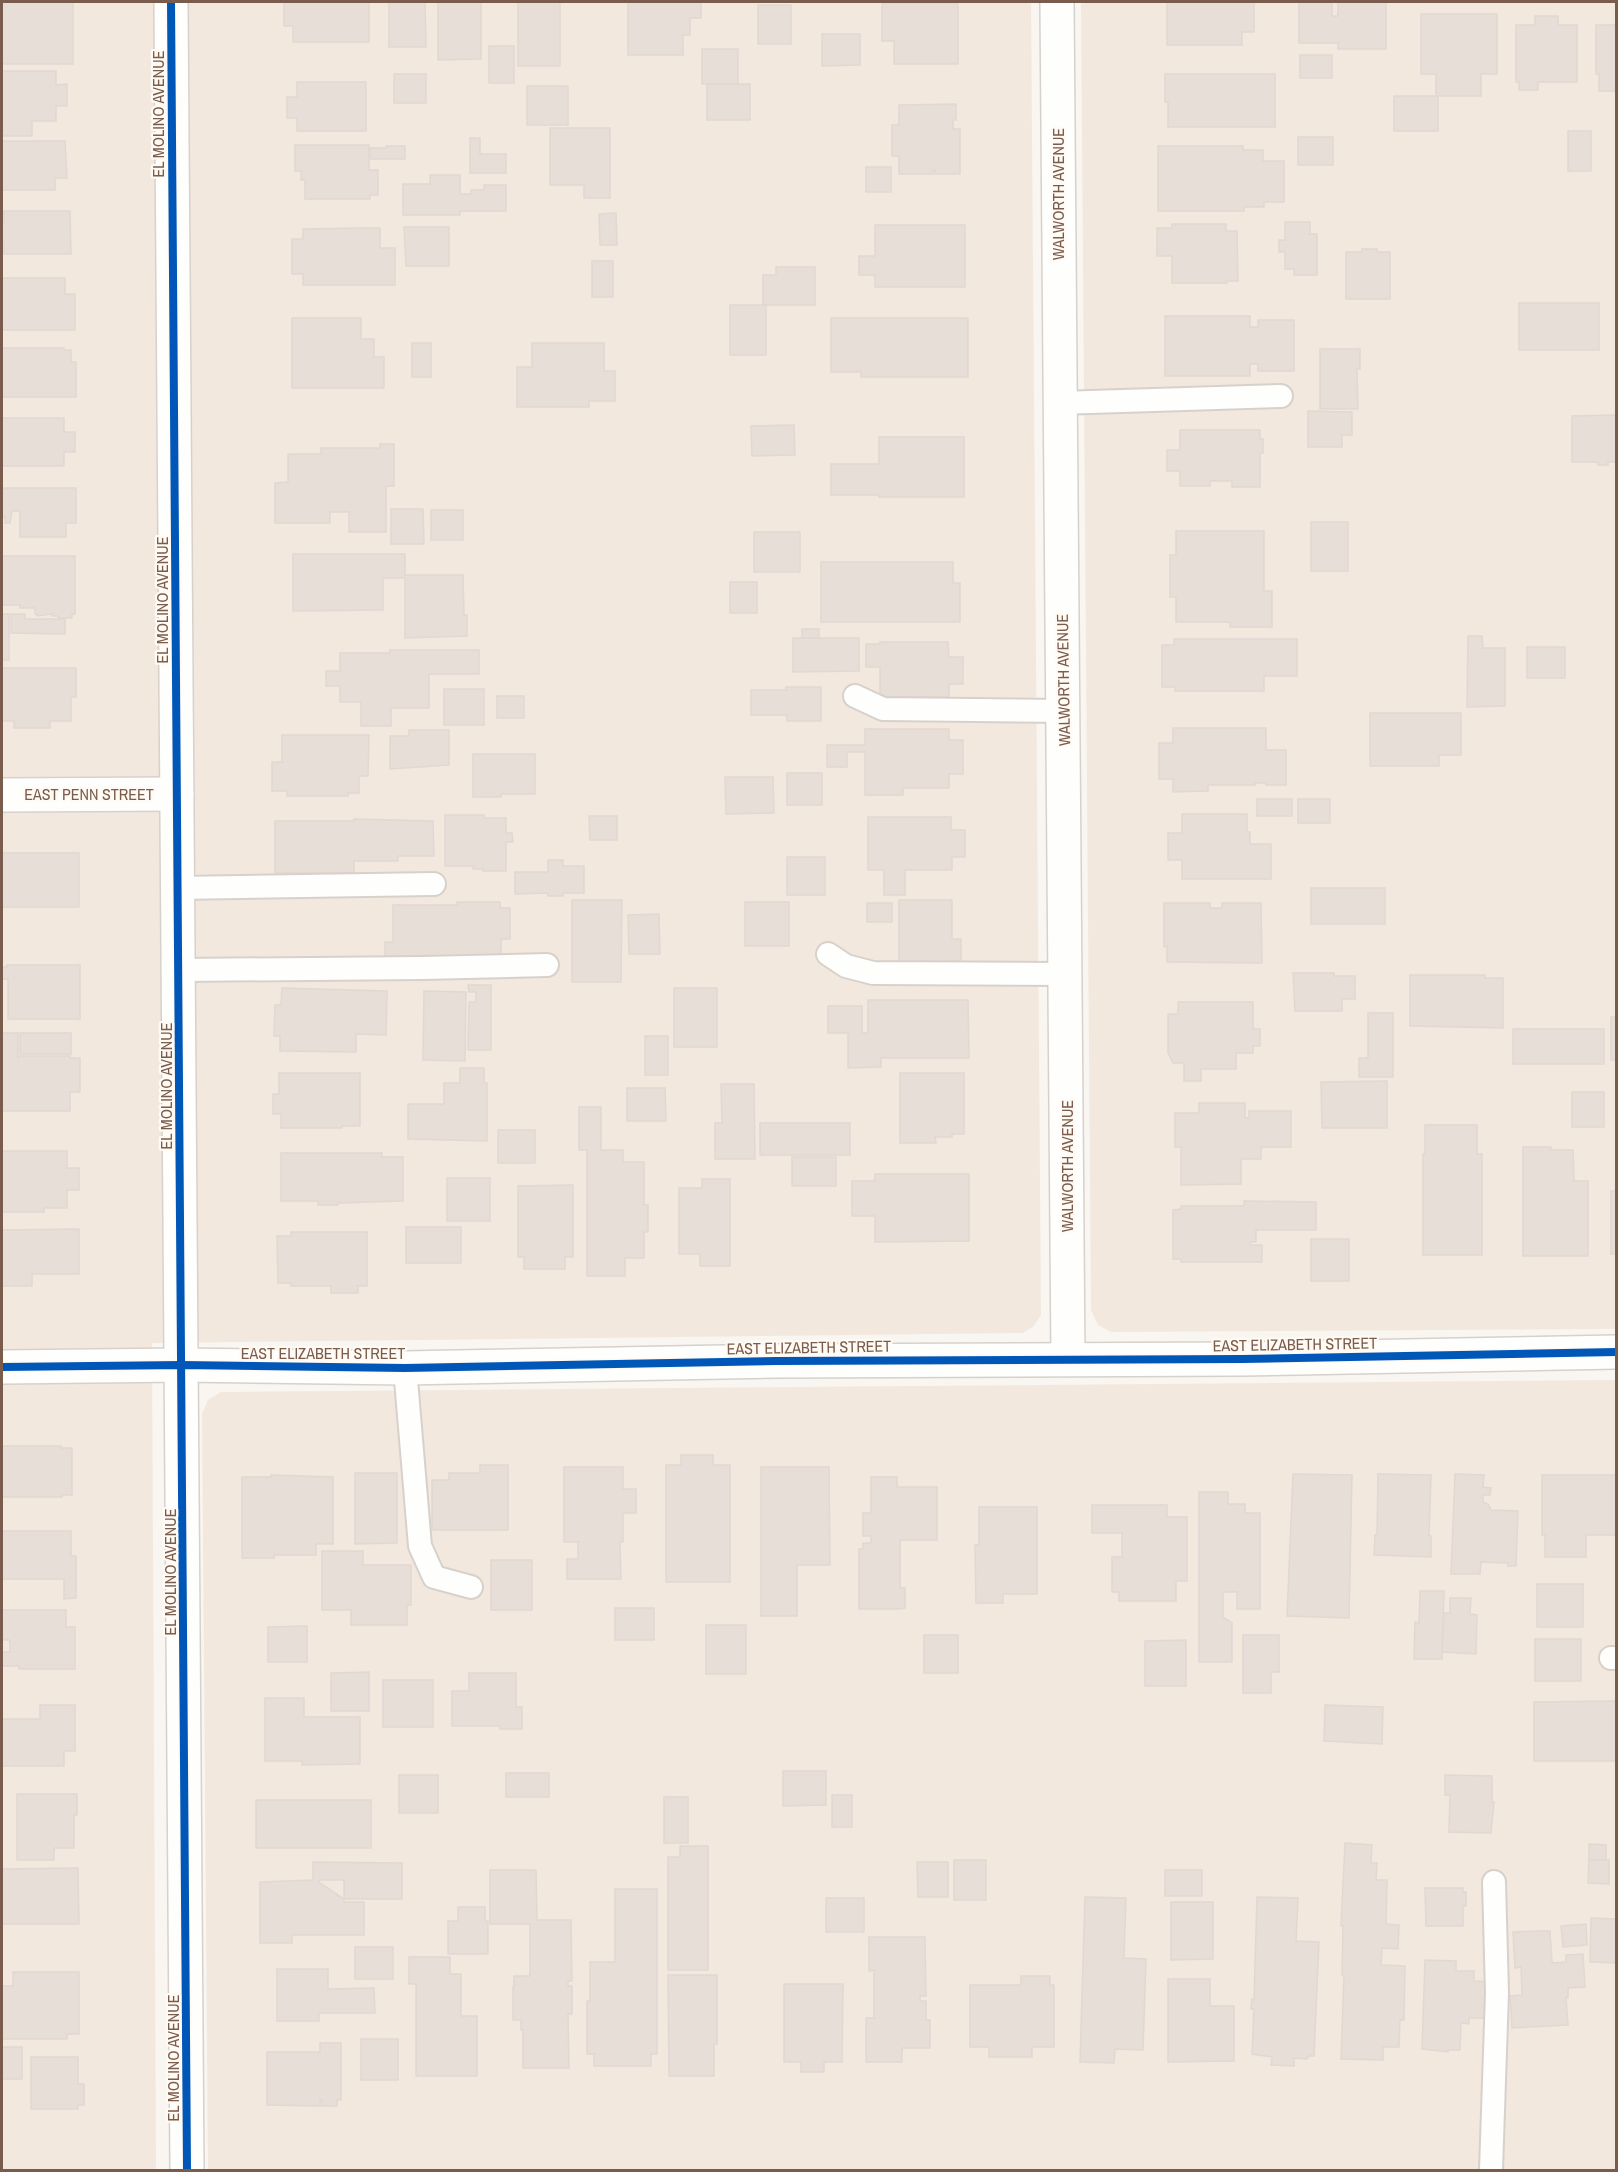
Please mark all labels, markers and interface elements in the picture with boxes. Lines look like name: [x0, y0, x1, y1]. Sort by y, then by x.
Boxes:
street label: EL MOLINO AVENUE: [147, 51, 169, 177]
street label: WALWORTH AVENUE: [1047, 128, 1069, 260]
street label: EL MOLINO AVENUE: [151, 537, 173, 663]
street label: WALWORTH AVENUE: [1051, 614, 1075, 746]
street label: EAST PENN STREET: [24, 783, 154, 805]
street label: EL MOLINO AVENUE: [155, 1023, 177, 1149]
street label: WALWORTH AVENUE: [1056, 1100, 1078, 1232]
street label: EAST ELIZABETH STREET: [1213, 1332, 1377, 1356]
street label: EAST ELIZABETH STREET: [727, 1335, 891, 1359]
street label: EAST ELIZABETH STREET: [241, 1342, 405, 1364]
street label: EL MOLINO AVENUE: [159, 1509, 181, 1635]
street label: EL MOLINO AVENUE: [162, 1995, 184, 2121]

